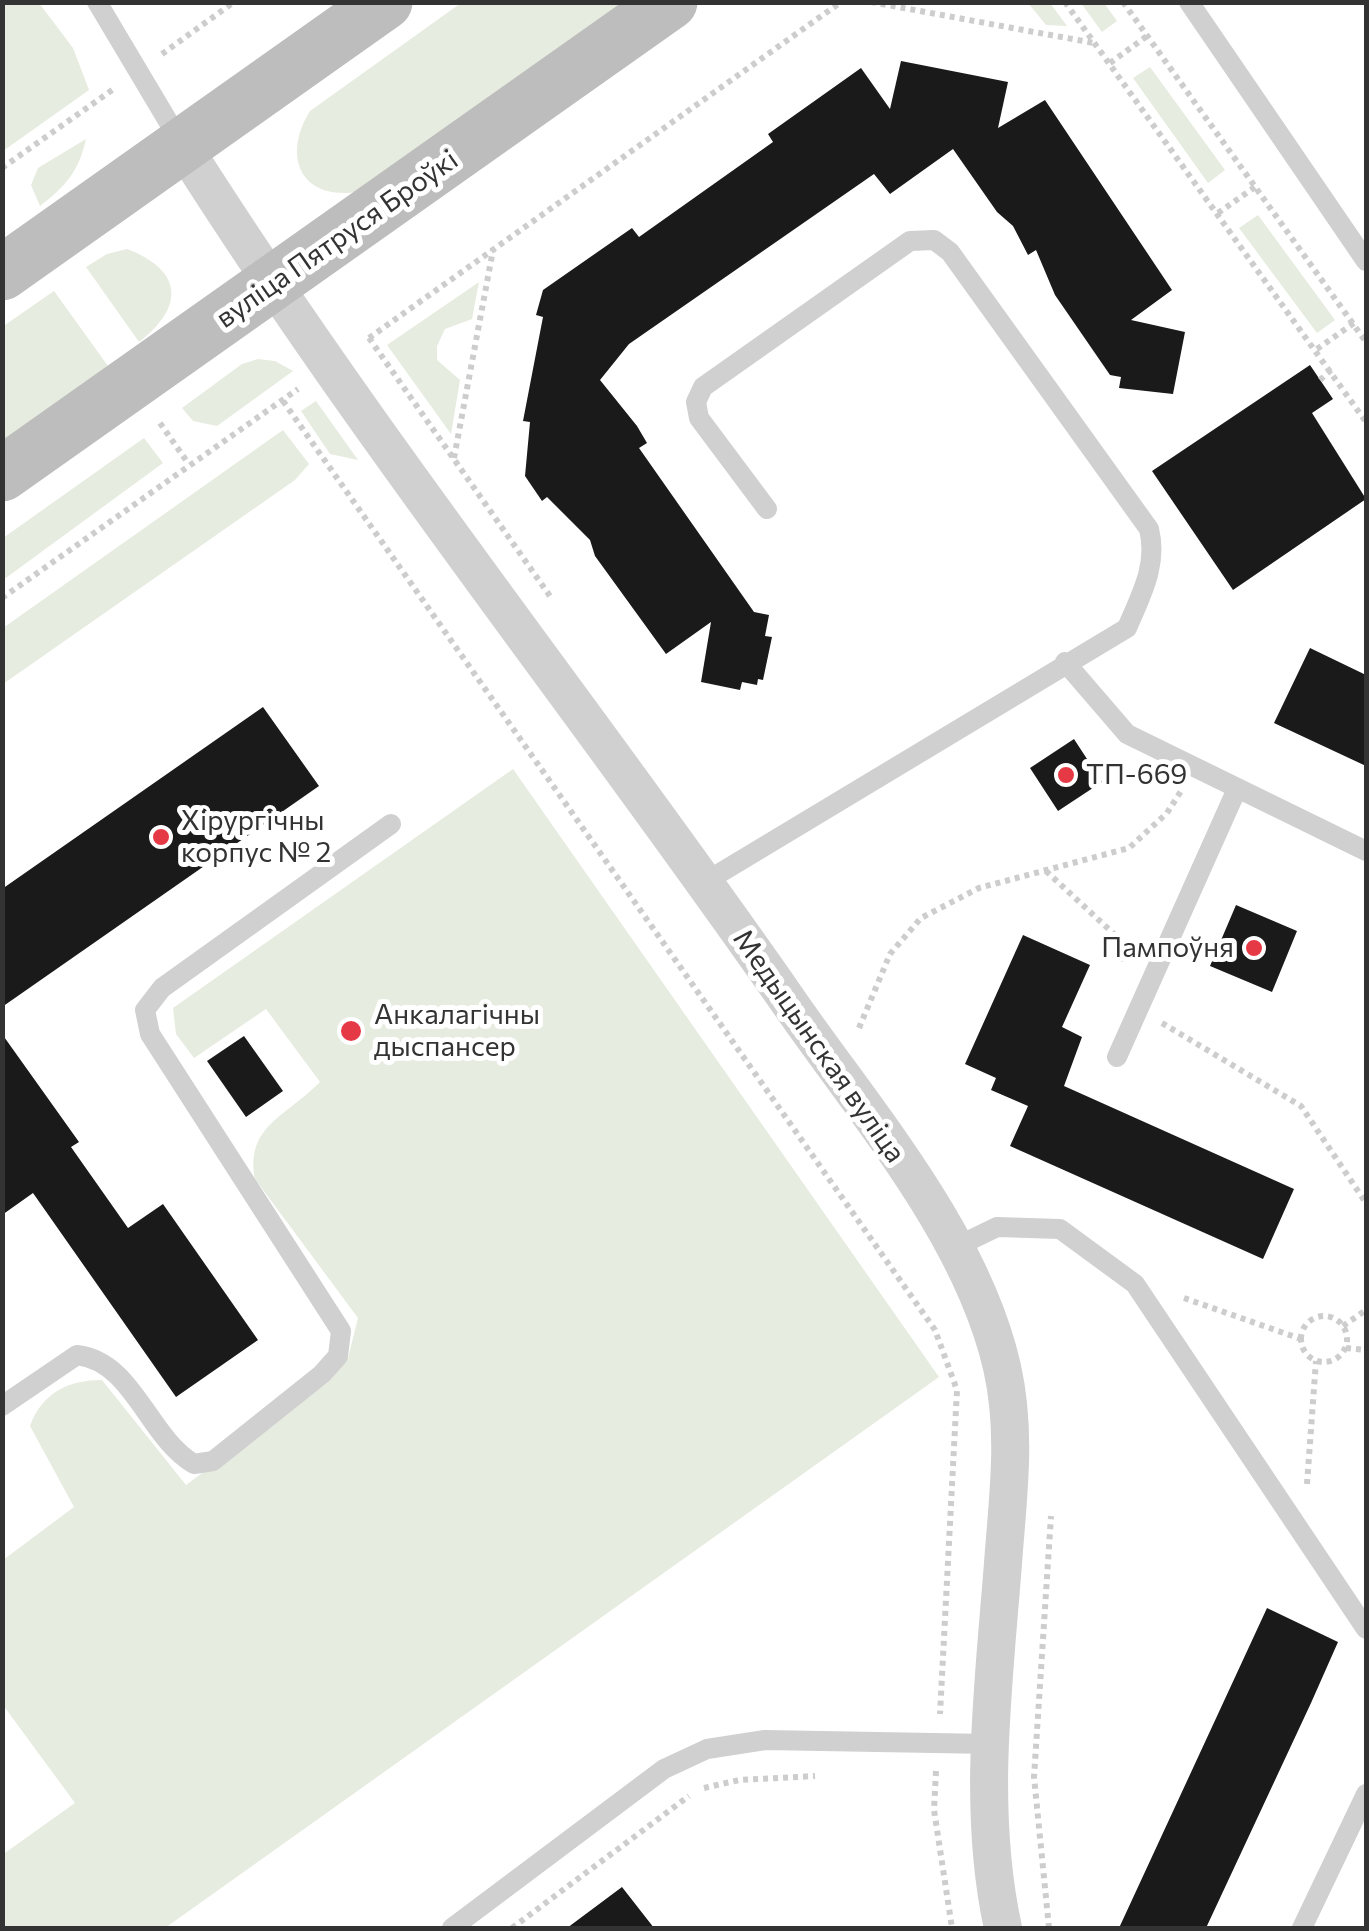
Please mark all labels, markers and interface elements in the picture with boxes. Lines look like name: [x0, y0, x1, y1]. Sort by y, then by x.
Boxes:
street label: вуліца Пятруся Броўкі: [210, 143, 464, 335]
place label: ТП-669: [1086, 758, 1187, 792]
marker: ТП-669: [1055, 764, 1077, 786]
place label: Хірургічны корпус № 2: [181, 804, 331, 870]
marker: Хірургічны корпус № 2: [150, 826, 172, 848]
street label: Медыцынская вуліца: [726, 923, 912, 1169]
place label: Пампоўня: [1101, 931, 1234, 965]
marker: Пампоўня: [1243, 937, 1265, 959]
place label: Анкалагічны дыспансер: [374, 998, 540, 1064]
marker: Анкалагічны дыспансер: [338, 1018, 364, 1044]

